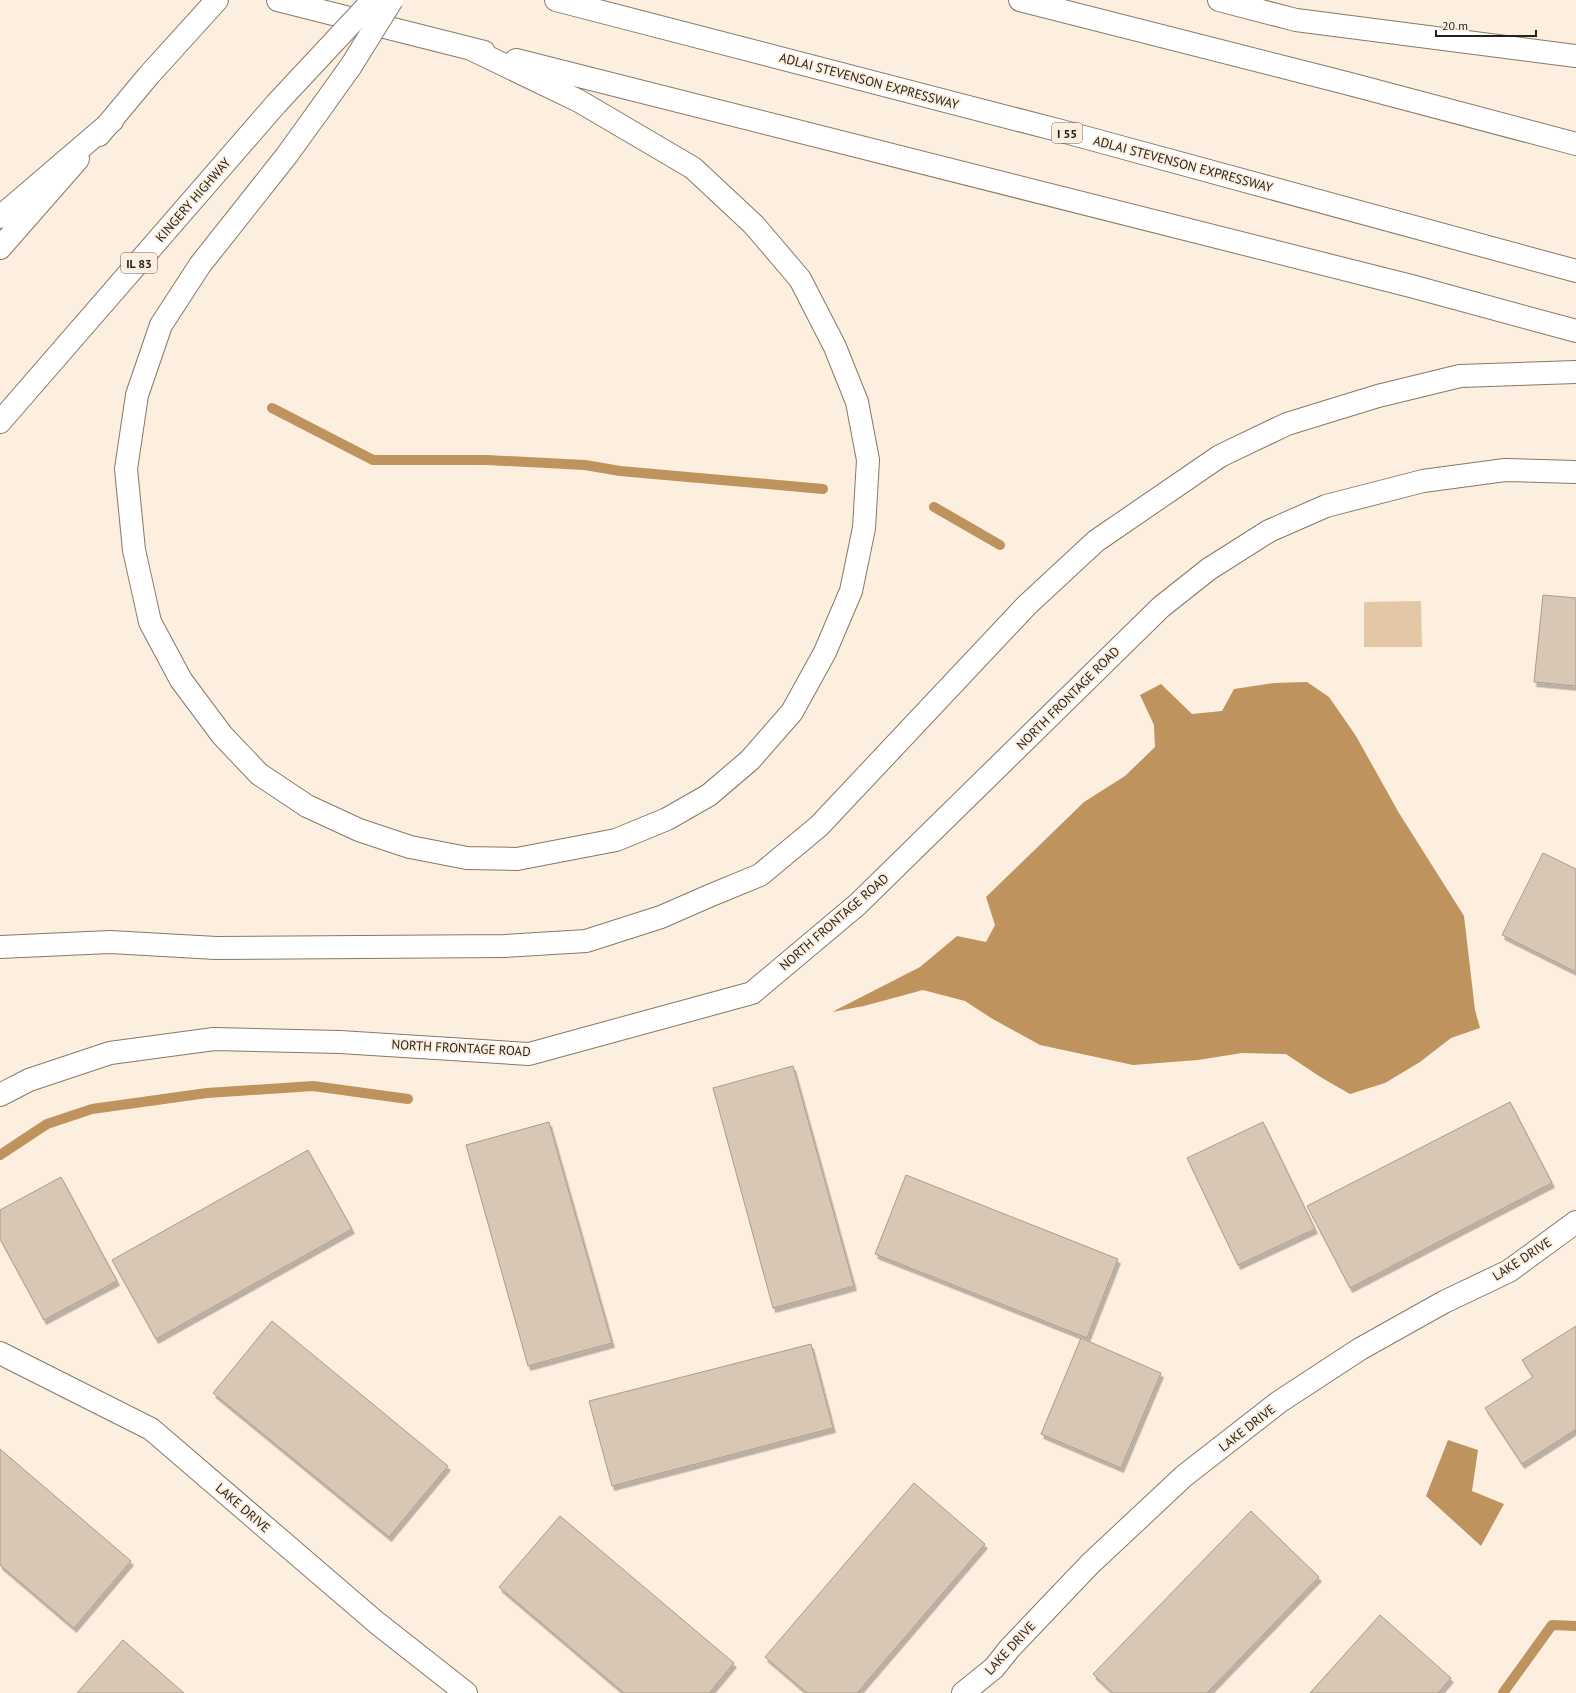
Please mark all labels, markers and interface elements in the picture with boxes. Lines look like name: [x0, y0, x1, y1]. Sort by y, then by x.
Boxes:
scale bar: [1436, 12, 1536, 38]
text: 20 m: [1442, 18, 1468, 33]
street label: ADLAI STEVENSON EXPRESSWAY: [777, 49, 961, 113]
road number: I 55: [1052, 123, 1082, 143]
street label: ADLAI STEVENSON EXPRESSWAY: [1091, 132, 1275, 196]
street label: KINGERY HIGHWAY: [152, 154, 235, 246]
road number: IL 83: [121, 253, 157, 273]
street label: NORTH FRONTAGE ROAD: [1013, 643, 1123, 753]
street label: NORTH FRONTAGE ROAD: [776, 870, 892, 974]
street label: NORTH FRONTAGE ROAD: [391, 1036, 531, 1060]
street label: LAKE DRIVE: [1489, 1234, 1555, 1284]
street label: LAKE DRIVE: [1215, 1401, 1279, 1455]
street label: LAKE DRIVE: [212, 1480, 274, 1536]
street label: LAKE DRIVE: [981, 1618, 1039, 1678]

